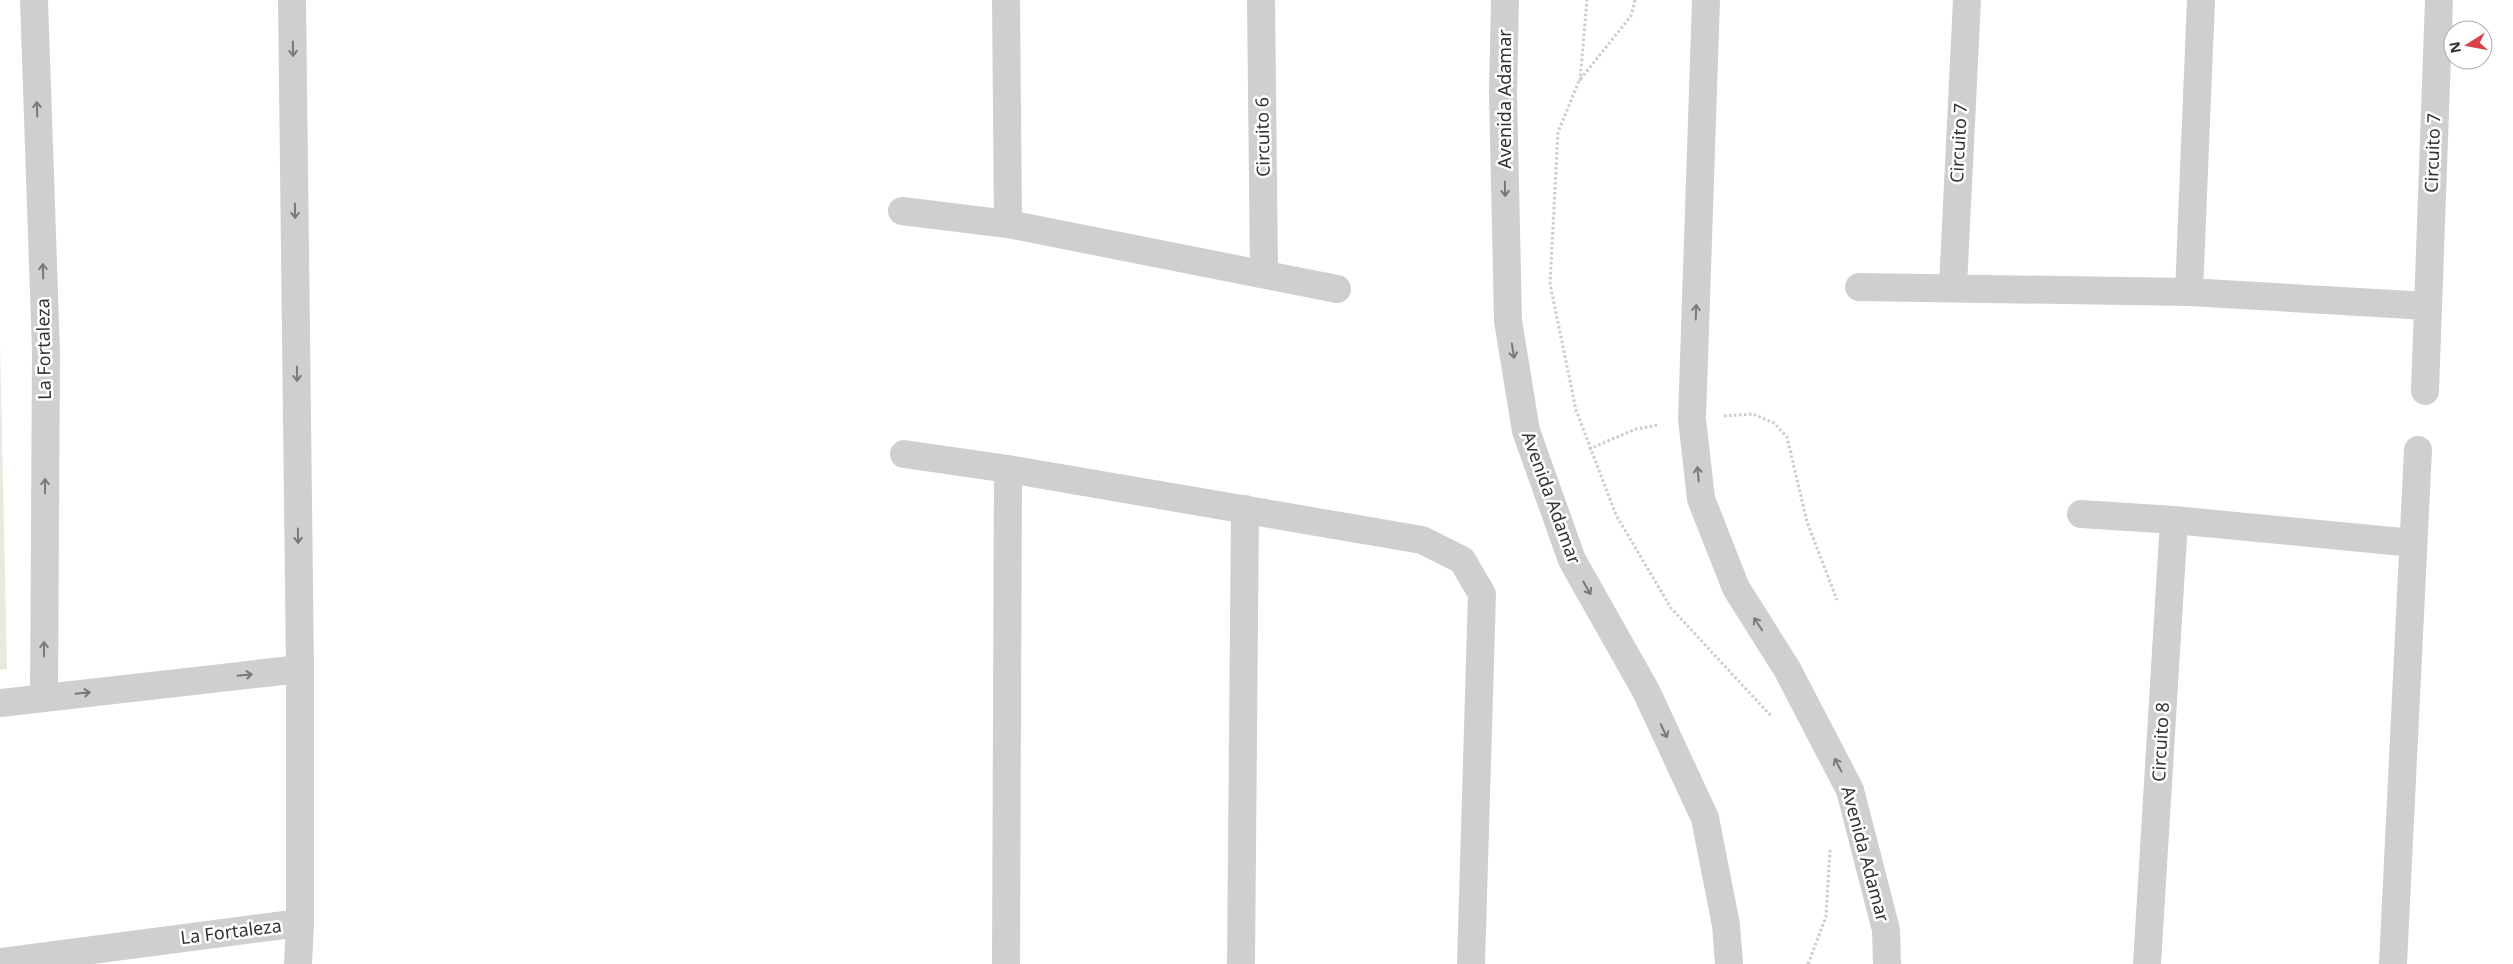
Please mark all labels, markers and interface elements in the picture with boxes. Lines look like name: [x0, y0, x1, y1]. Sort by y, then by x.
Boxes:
north arrow: [2443, 20, 2493, 70]
street label: Avenida Adamar: [1492, 29, 1516, 169]
one-way arrow: [288, 40, 298, 56]
text: N: [2444, 40, 2465, 55]
street label: Circuito 6: [1249, 97, 1275, 177]
one-way arrow: [33, 101, 42, 117]
street label: Circuito 7: [1944, 102, 1972, 183]
street label: Circuito 7: [2419, 113, 2445, 193]
one-way arrow: [1500, 180, 1510, 196]
one-way arrow: [290, 202, 300, 219]
one-way arrow: [38, 264, 48, 280]
street label: La Fortaleza: [30, 298, 56, 400]
one-way arrow: [1691, 305, 1701, 321]
one-way arrow: [1508, 342, 1518, 358]
one-way arrow: [292, 365, 301, 381]
street label: Avenida Adamar: [1517, 428, 1587, 568]
one-way arrow: [1693, 467, 1703, 483]
one-way arrow: [40, 479, 50, 495]
one-way arrow: [293, 528, 303, 544]
one-way arrow: [1583, 580, 1593, 594]
one-way arrow: [1753, 617, 1763, 631]
one-way arrow: [39, 641, 49, 658]
one-way arrow: [236, 670, 252, 680]
one-way arrow: [75, 688, 91, 698]
street label: Circuito 8: [2146, 701, 2174, 782]
one-way arrow: [1660, 723, 1670, 738]
one-way arrow: [1832, 759, 1842, 773]
street label: Avenida Adamar: [1836, 783, 1896, 925]
street label: La Fortaleza: [179, 913, 283, 949]

